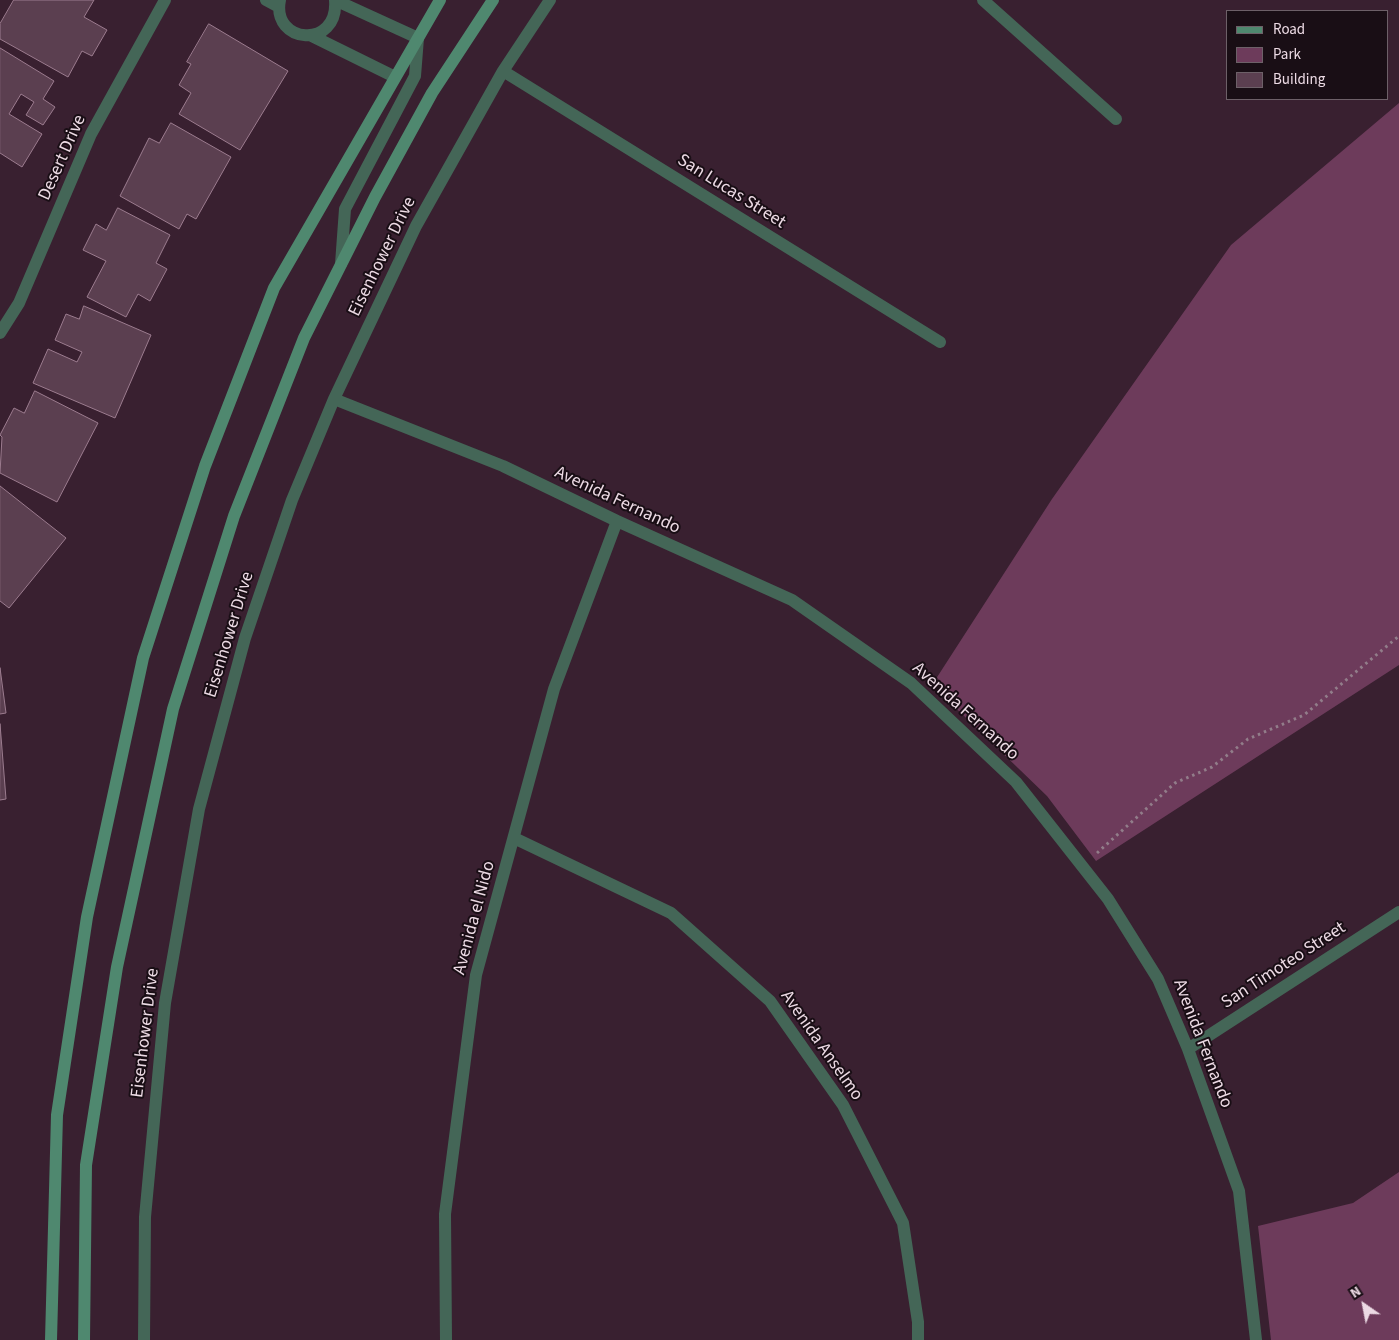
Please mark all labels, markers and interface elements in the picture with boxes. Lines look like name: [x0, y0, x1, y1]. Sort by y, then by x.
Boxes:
legend: [1226, 10, 1389, 100]
text: Road: [1273, 19, 1305, 40]
text: Park: [1273, 44, 1301, 65]
text: Building: [1273, 69, 1325, 90]
street label: Desert Drive: [35, 112, 91, 204]
street label: San Lucas Street: [673, 150, 789, 234]
street label: Eisenhower Drive: [345, 194, 421, 320]
street label: Avenida Fernando: [551, 462, 683, 540]
street label: Eisenhower Drive: [201, 570, 259, 700]
street label: Avenida Fernando: [907, 658, 1023, 766]
street label: Avenida el Nido: [449, 859, 501, 977]
street label: San Timoteo Street: [1218, 918, 1350, 1014]
street label: Eisenhower Drive: [127, 967, 165, 1099]
street label: Avenida Fernando: [1168, 977, 1236, 1111]
street label: Avenida Anselmo: [775, 987, 867, 1105]
north arrow: [1339, 1280, 1389, 1330]
text: N: [1346, 1281, 1365, 1303]

